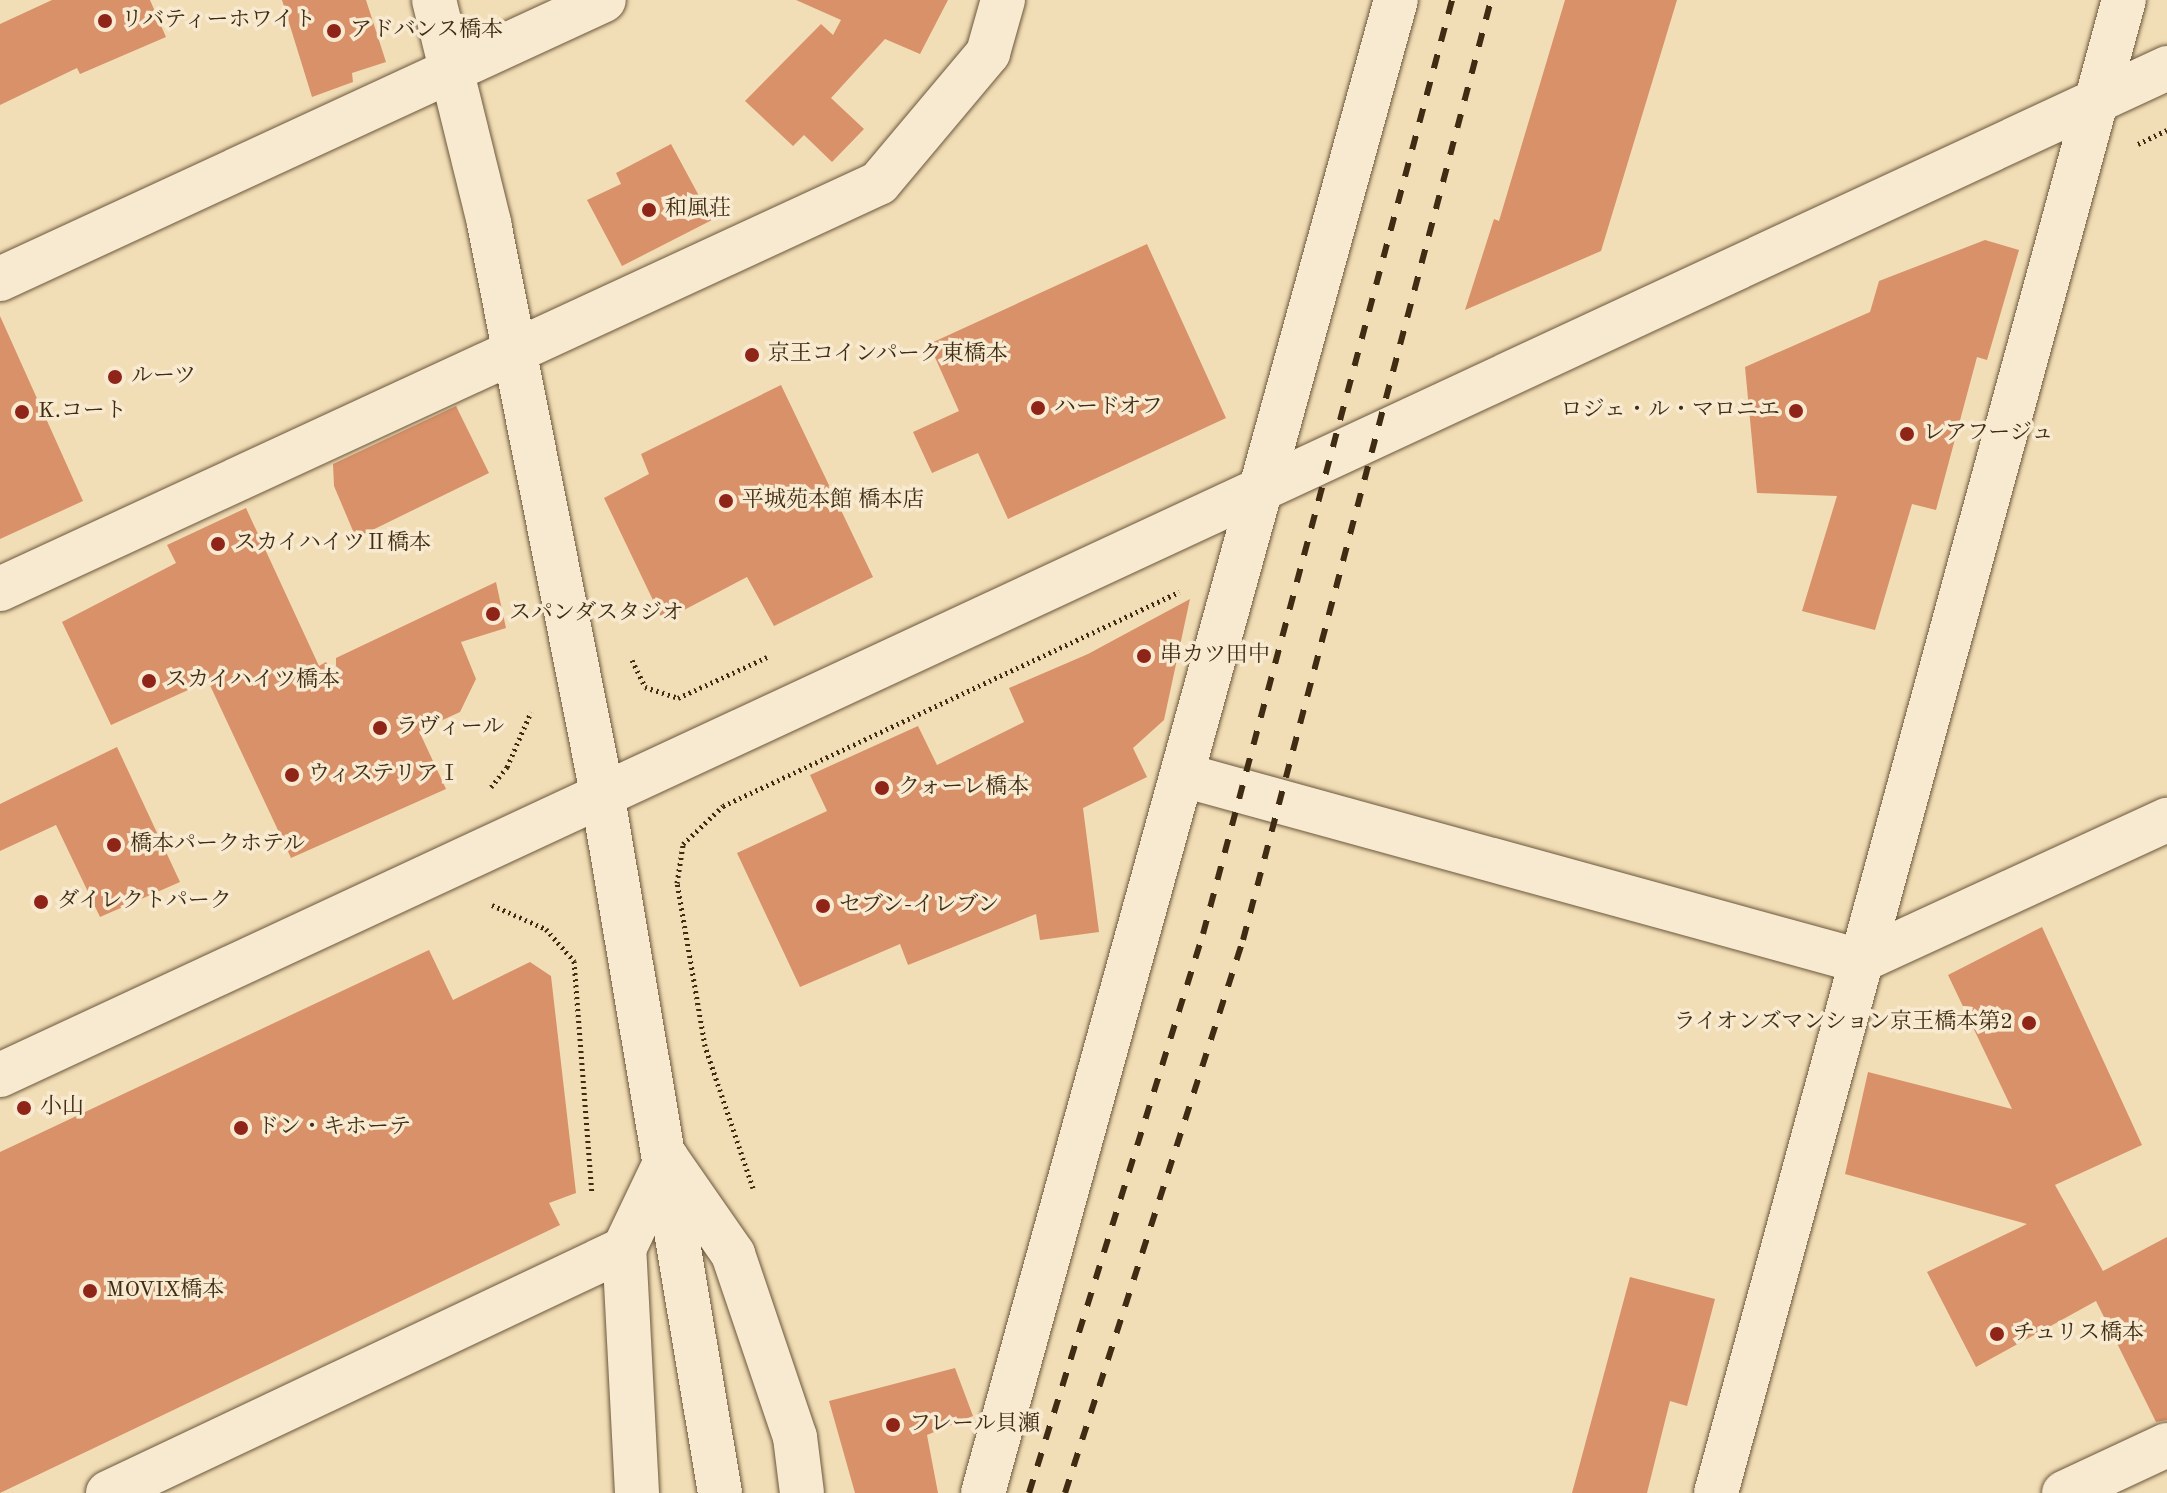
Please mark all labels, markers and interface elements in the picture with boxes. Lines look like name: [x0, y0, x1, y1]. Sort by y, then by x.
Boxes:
place label: リバティーホワイト: [121, 8, 319, 34]
marker: リバティーホワイト: [96, 12, 114, 30]
place label: アドバンス橋本: [350, 18, 504, 44]
marker: アドバンス橋本: [325, 22, 343, 40]
place label: 和風荘: [665, 197, 731, 223]
marker: 和風荘: [640, 201, 658, 219]
place label: 京王コインパーク東橋本: [768, 342, 1010, 368]
marker: 京王コインパーク東橋本: [743, 346, 761, 364]
place label: ルーツ: [131, 364, 197, 390]
marker: ルーツ: [106, 368, 124, 386]
place label: ハードオフ: [1054, 395, 1164, 421]
place label: ロジェ・ル・マロニエ: [1560, 398, 1780, 424]
place label: K.コート: [38, 399, 127, 425]
marker: ハードオフ: [1029, 399, 1047, 417]
marker: ロジェ・ル・マロニエ: [1787, 402, 1805, 420]
marker: K.コート: [13, 403, 31, 421]
place label: レアフージュ: [1923, 421, 2054, 447]
marker: レアフージュ: [1898, 425, 1916, 443]
place label: 平城苑本館 橋本店: [742, 488, 924, 514]
marker: 平城苑本館 橋本店: [717, 492, 735, 510]
place label: スカイハイツⅡ橋本: [234, 531, 432, 557]
marker: スカイハイツⅡ橋本: [209, 535, 227, 553]
place label: スパンダスタジオ: [509, 601, 685, 627]
marker: スパンダスタジオ: [484, 605, 502, 623]
place label: 串カツ田中: [1160, 643, 1270, 669]
marker: 串カツ田中: [1135, 647, 1153, 665]
place label: スカイハイツ橋本: [165, 668, 341, 694]
marker: スカイハイツ橋本: [140, 672, 158, 690]
place label: ラヴィール: [396, 715, 506, 741]
marker: ラヴィール: [371, 719, 389, 737]
place label: ウィステリアⅠ: [308, 762, 462, 788]
marker: ウィステリアⅠ: [283, 766, 301, 784]
place label: クォーレ橋本: [898, 775, 1030, 801]
marker: クォーレ橋本: [873, 779, 891, 797]
place label: 橋本パークホテル: [130, 832, 306, 858]
marker: 橋本パークホテル: [105, 836, 123, 854]
place label: ダイレクトパーク: [57, 889, 233, 915]
marker: ダイレクトパーク: [32, 893, 50, 911]
place label: セブン-イレブン: [839, 893, 1001, 919]
marker: セブン-イレブン: [814, 897, 832, 915]
place label: ライオンズマンション京王橋本第2: [1670, 1010, 2013, 1036]
marker: ライオンズマンション京王橋本第2: [2020, 1014, 2038, 1032]
place label: 小山: [40, 1095, 84, 1121]
marker: 小山: [15, 1099, 33, 1117]
place label: ドン・キホーテ: [257, 1115, 411, 1141]
marker: ドン・キホーテ: [232, 1119, 250, 1137]
place label: MOVIX橋本: [106, 1278, 224, 1304]
marker: MOVIX橋本: [81, 1282, 99, 1300]
place label: チュリス橋本: [2013, 1321, 2145, 1347]
marker: チュリス橋本: [1988, 1325, 2006, 1343]
place label: フレール貝瀬: [909, 1412, 1041, 1438]
marker: フレール貝瀬: [884, 1416, 902, 1434]

